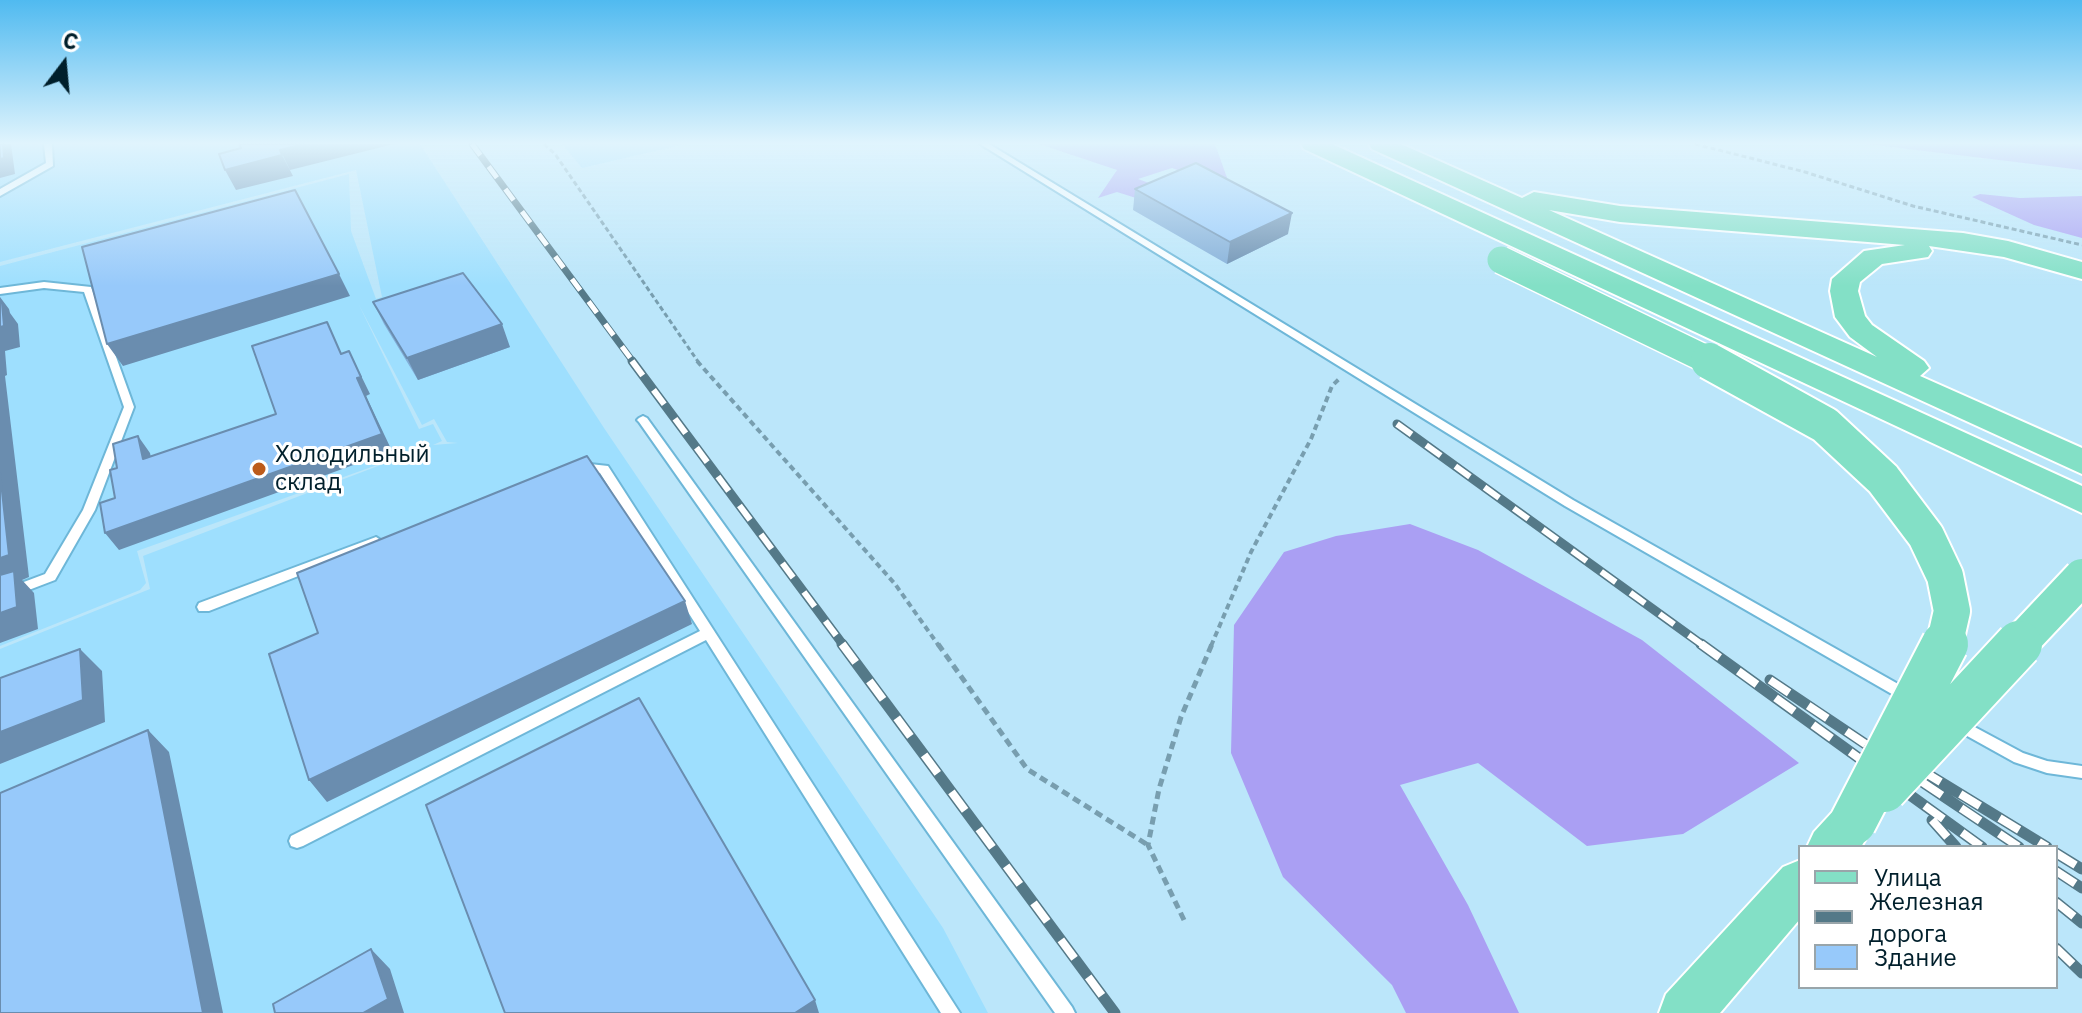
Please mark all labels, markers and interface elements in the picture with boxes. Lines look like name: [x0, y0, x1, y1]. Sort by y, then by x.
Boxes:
north arrow: [24, 24, 104, 104]
text: С: [60, 25, 82, 56]
place label: Холодильный склад: [275, 441, 430, 497]
marker: Холодильный склад: [250, 460, 268, 478]
legend: [1798, 845, 2058, 989]
text: Улица: [1874, 861, 1942, 893]
text: Железная дорога: [1869, 885, 1984, 949]
text: Здание: [1874, 941, 1957, 973]

